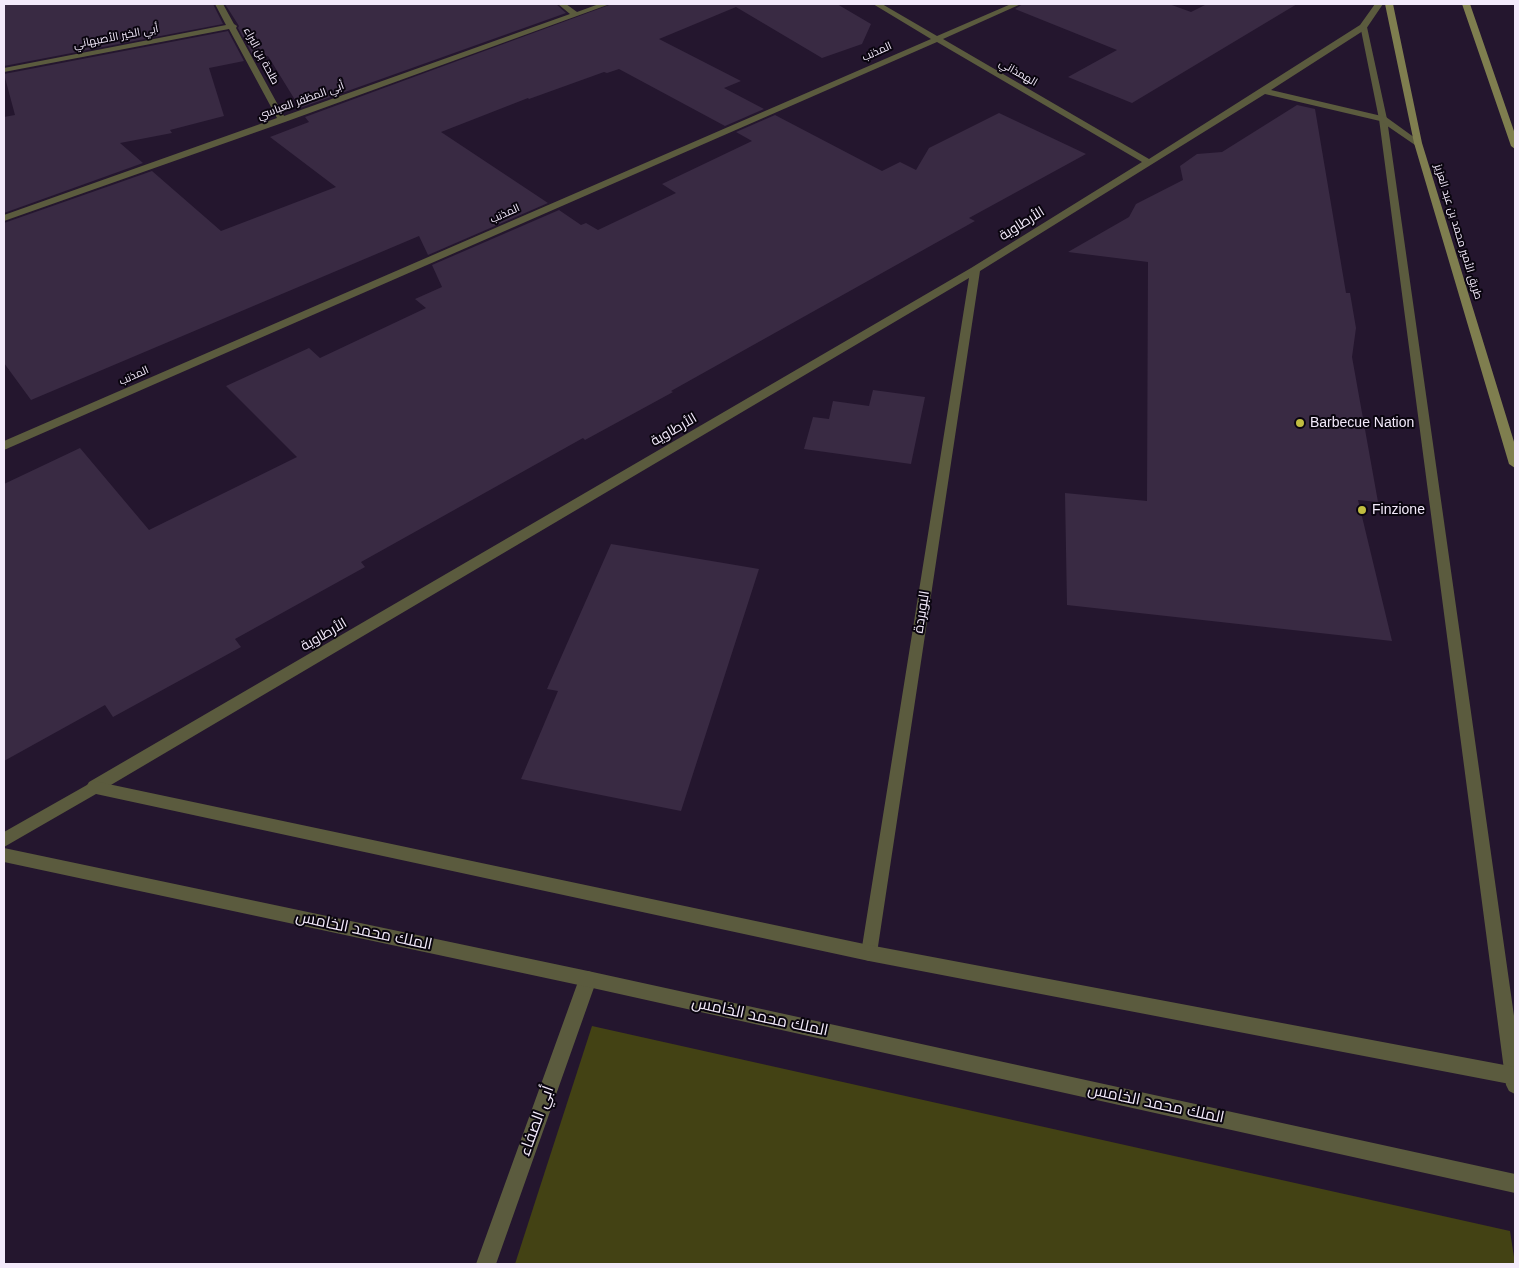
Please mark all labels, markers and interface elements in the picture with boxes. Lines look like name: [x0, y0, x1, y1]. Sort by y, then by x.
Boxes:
street label: أبي الخير الأصبهاني: [72, 22, 160, 52]
street label: طلحة بن البراء: [240, 25, 282, 87]
street label: المذنب: [860, 40, 894, 64]
street label: الهمذاني: [996, 57, 1040, 89]
street label: أبي المظفر العباسي: [256, 79, 346, 123]
street label: طريق الأمير محمد بن عبد العزيز: [1431, 163, 1485, 301]
street label: المذنب: [488, 202, 522, 226]
street label: الأرطاوية: [996, 204, 1048, 244]
street label: المذنب: [117, 364, 151, 388]
street label: الأرطاوية: [648, 410, 700, 450]
place label: Barbecue Nation: [1310, 415, 1414, 431]
marker: Barbecue Nation: [1294, 417, 1306, 429]
place label: Finzione: [1372, 502, 1425, 518]
marker: Finzione: [1356, 504, 1368, 516]
street label: البويردة: [910, 590, 934, 634]
street label: الأرطاوية: [298, 615, 350, 655]
street label: الملك محمد الخامس: [294, 907, 434, 955]
street label: الملك محمد الخامس: [690, 993, 830, 1041]
street label: الملك محمد الخامس: [1086, 1080, 1226, 1128]
street label: أبي الصفاء: [515, 1083, 559, 1159]

